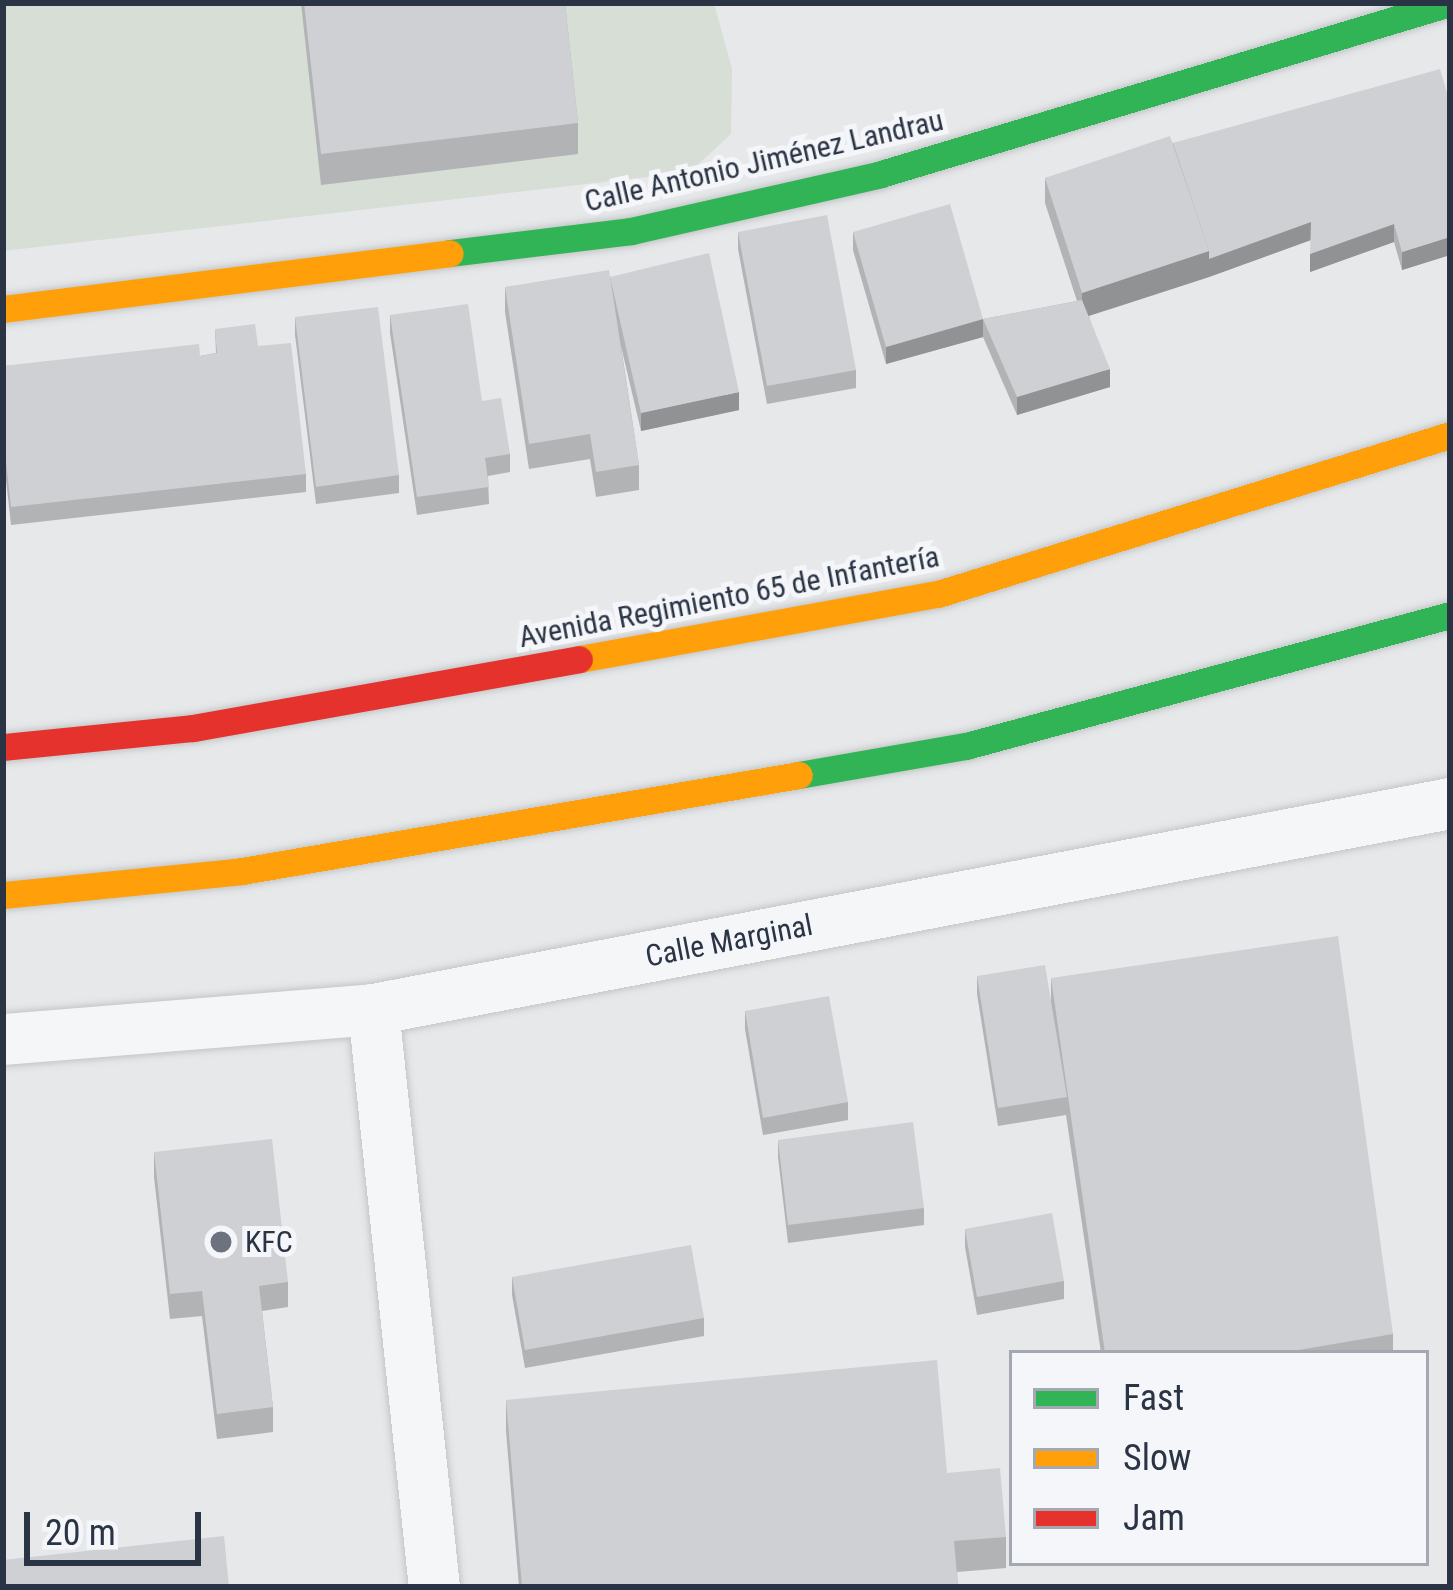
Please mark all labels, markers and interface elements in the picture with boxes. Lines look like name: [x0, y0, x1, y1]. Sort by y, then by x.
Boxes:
street label: Calle Antonio Jiménez Landrau: [581, 102, 947, 220]
street label: Avenida Regimiento 65 de Infantería: [516, 539, 942, 655]
street label: Calle Marginal: [642, 907, 816, 975]
place label: KFC: [245, 1224, 293, 1260]
marker: KFC: [208, 1229, 234, 1255]
legend: [1009, 1350, 1429, 1566]
text: Fast: [1123, 1377, 1184, 1419]
text: Slow: [1123, 1437, 1191, 1479]
scale bar: [30, 1488, 207, 1562]
text: Jam: [1123, 1497, 1185, 1539]
text: 20 m: [45, 1512, 116, 1554]

